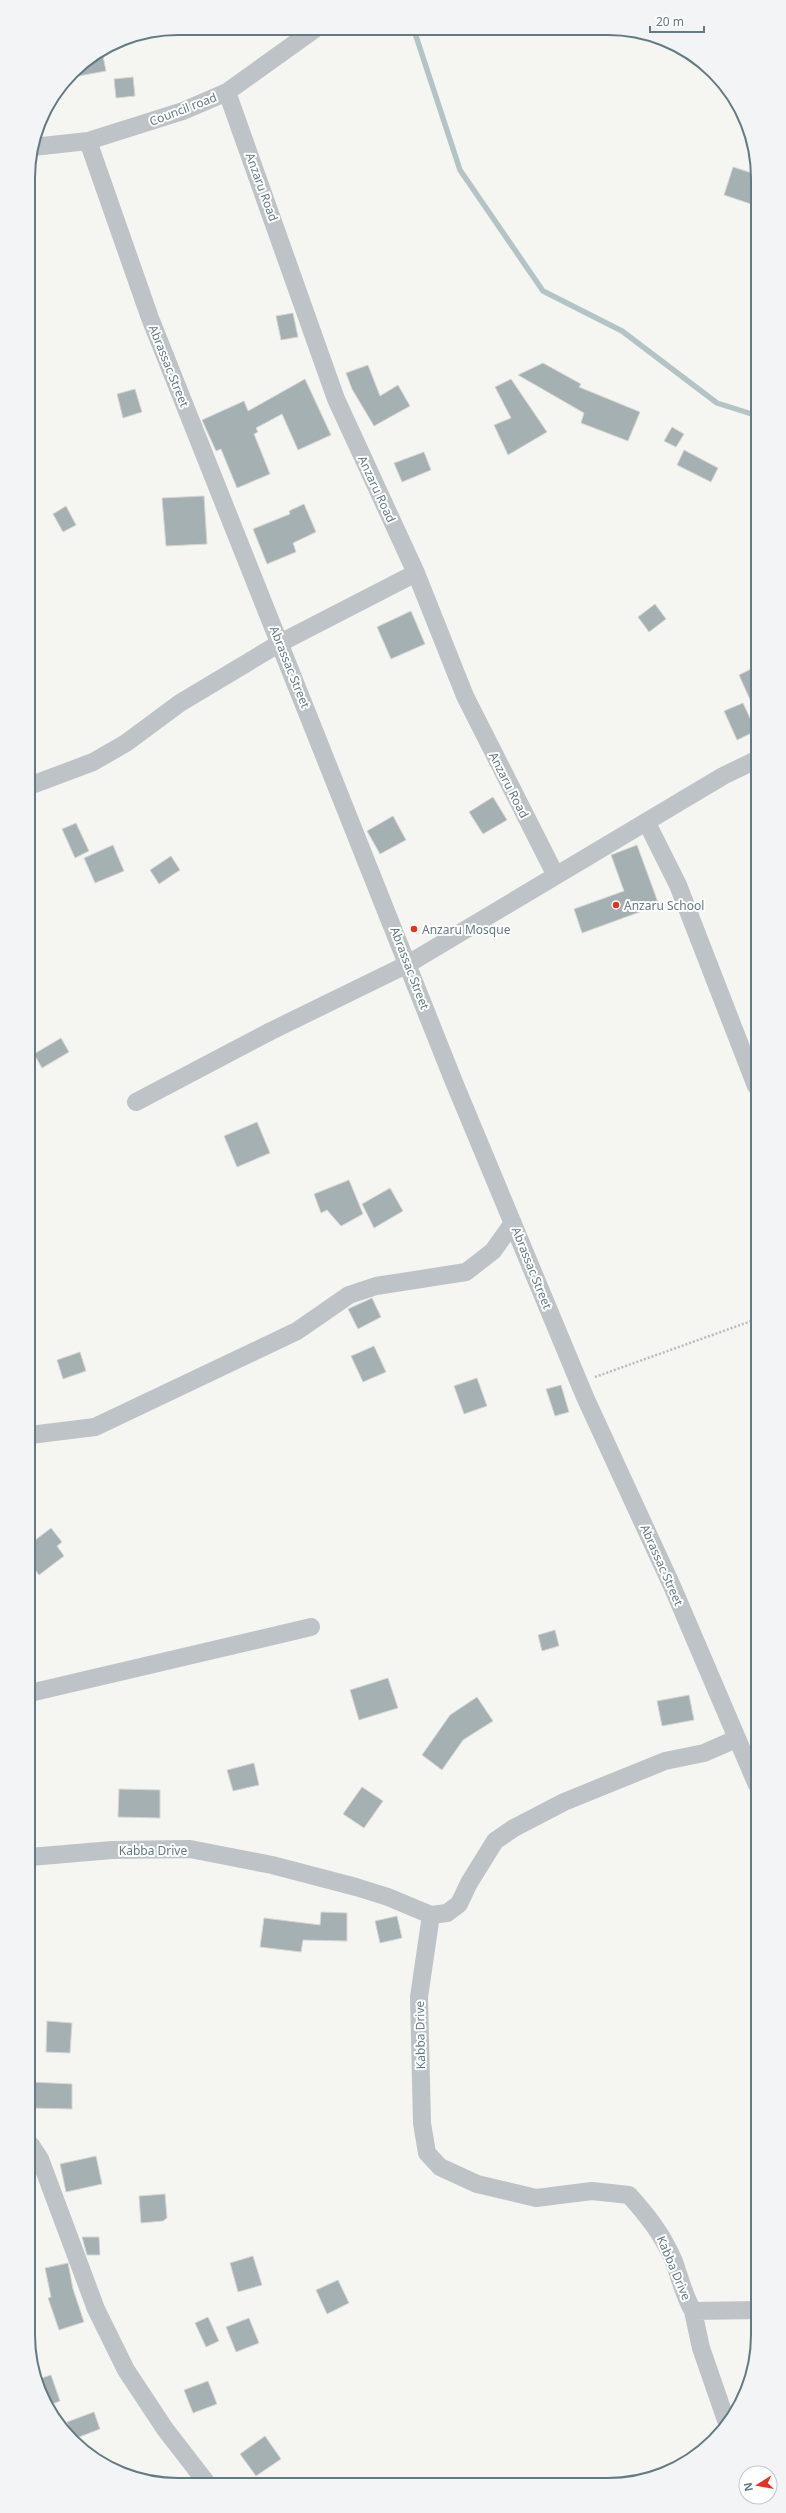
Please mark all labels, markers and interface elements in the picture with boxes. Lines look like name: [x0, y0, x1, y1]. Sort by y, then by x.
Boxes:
scale bar: [650, 8, 704, 34]
text: 20 m: [656, 13, 684, 30]
street label: Council road: [147, 88, 219, 130]
street label: Anzaru Road: [242, 150, 282, 224]
street label: Abrassac Street: [145, 322, 193, 410]
street label: Anzaru Road: [354, 453, 400, 525]
street label: Abrassac Street: [266, 623, 314, 711]
street label: Anzaru Road: [485, 749, 533, 821]
place label: Anzaru School: [624, 897, 704, 914]
marker: Anzaru School: [611, 900, 621, 910]
place label: Anzaru Mosque: [422, 921, 511, 938]
street label: Abrassac Street: [386, 924, 434, 1012]
marker: Anzaru Mosque: [409, 924, 419, 934]
street label: Abrassac Street: [508, 1224, 556, 1312]
street label: Abrassac Street: [637, 1522, 688, 1609]
street label: Kabba Drive: [119, 1842, 187, 1859]
street label: Kabba Drive: [411, 2000, 429, 2069]
street label: Kabba Drive: [653, 2233, 695, 2303]
north arrow: [738, 2465, 778, 2505]
text: N: [739, 2481, 756, 2493]

